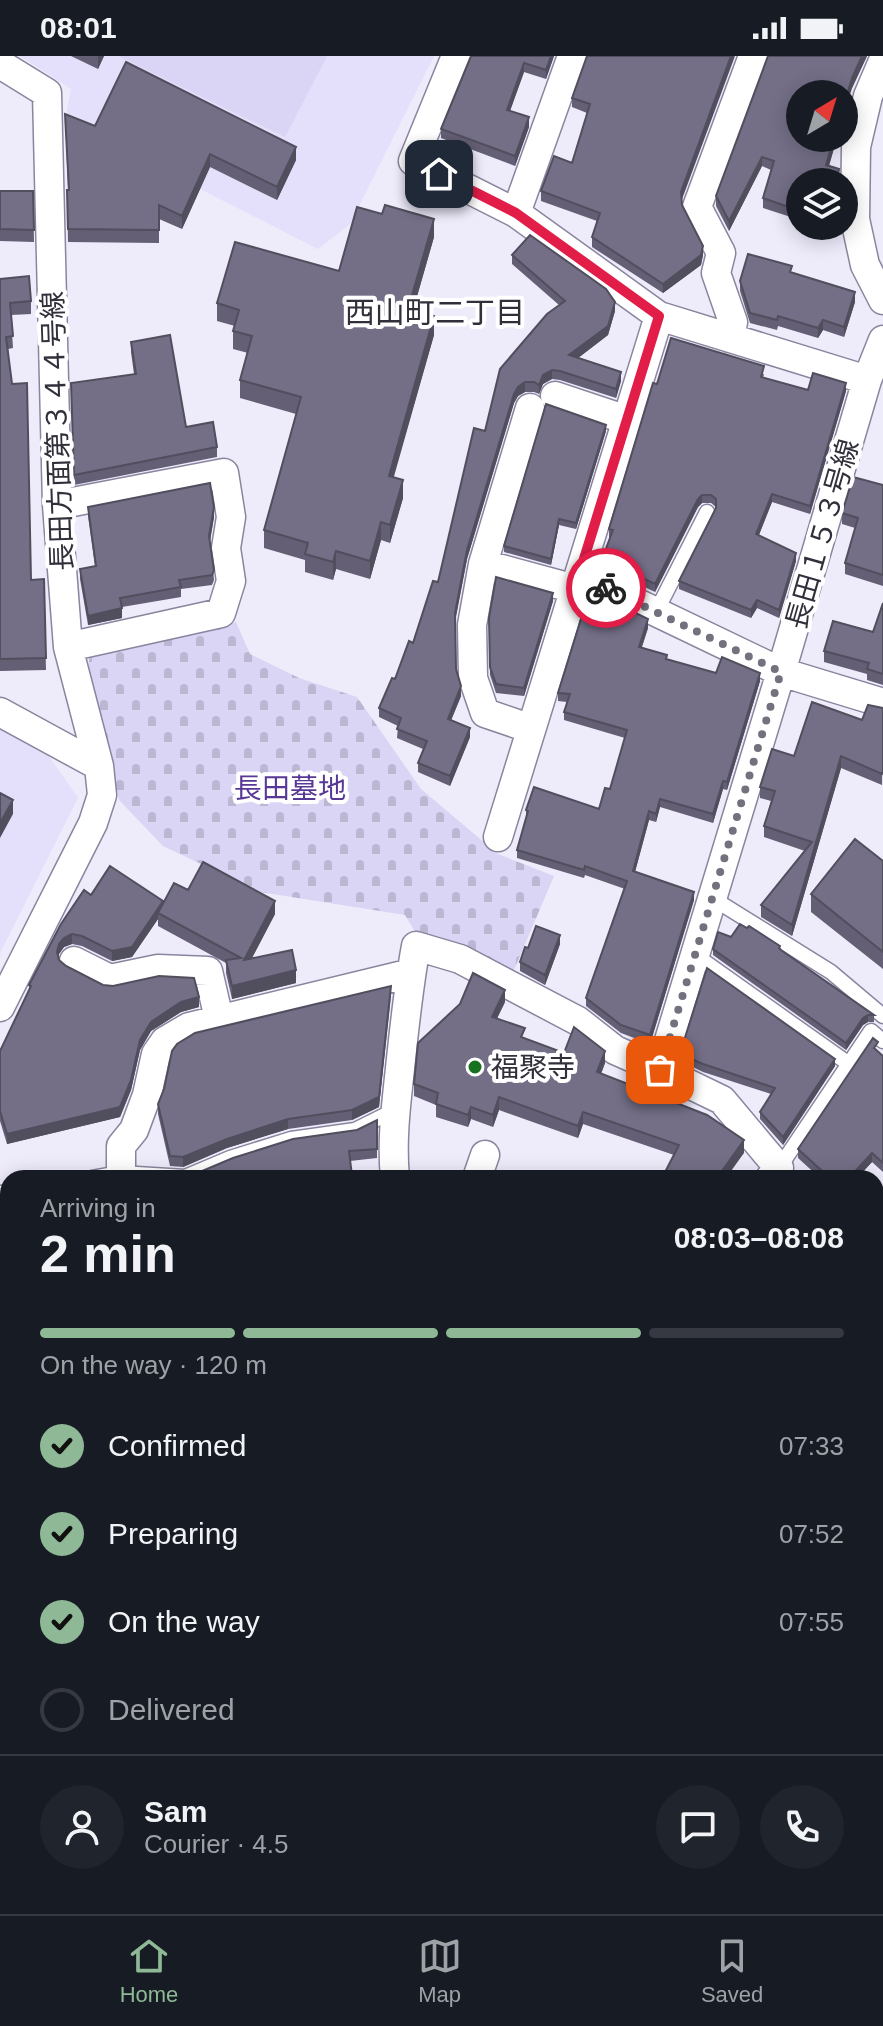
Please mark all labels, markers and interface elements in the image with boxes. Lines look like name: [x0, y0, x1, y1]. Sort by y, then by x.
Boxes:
text: 08:01: [40, 11, 117, 44]
north arrow: [786, 80, 858, 152]
map controls: [786, 80, 858, 240]
pin: [405, 140, 473, 208]
icon: home: [417, 152, 461, 196]
button: layers: [786, 168, 858, 240]
street label: 長田方面第３４４号線: [37, 291, 78, 571]
district label: 西山町二丁目: [345, 296, 525, 329]
street label: 長田１５３号線: [781, 436, 864, 633]
courier: [566, 548, 646, 628]
icon: bike: [584, 566, 628, 610]
park label: 長田墓地: [234, 773, 346, 804]
pin: [626, 1036, 694, 1104]
icon: bag: [638, 1048, 682, 1092]
place label: 福聚寺: [491, 1052, 575, 1083]
marker: 福聚寺: [466, 1058, 484, 1076]
text: Arriving in: [40, 1193, 156, 1223]
text: 08:03–08:08: [674, 1221, 844, 1254]
text: 2 min: [40, 1225, 176, 1283]
text: On the way · 120 m: [40, 1350, 267, 1380]
icon: check: [40, 1424, 84, 1468]
text: Confirmed: [108, 1429, 246, 1462]
text: 07:33: [779, 1431, 844, 1461]
icon: check: [40, 1512, 84, 1556]
text: Preparing: [108, 1517, 238, 1550]
text: 07:52: [779, 1519, 844, 1549]
icon: check: [40, 1600, 84, 1644]
text: On the way: [108, 1605, 260, 1638]
text: 07:55: [779, 1607, 844, 1637]
text: Delivered: [108, 1693, 235, 1726]
button: person: [40, 1785, 124, 1869]
button: chat: [656, 1785, 740, 1869]
button: phone: [760, 1785, 844, 1869]
text: Sam: [144, 1795, 207, 1828]
text: Courier · 4.5: [144, 1829, 289, 1859]
tab: Home: [120, 1934, 178, 2008]
tab: Map: [418, 1934, 462, 2008]
tab: Saved: [701, 1934, 763, 2008]

